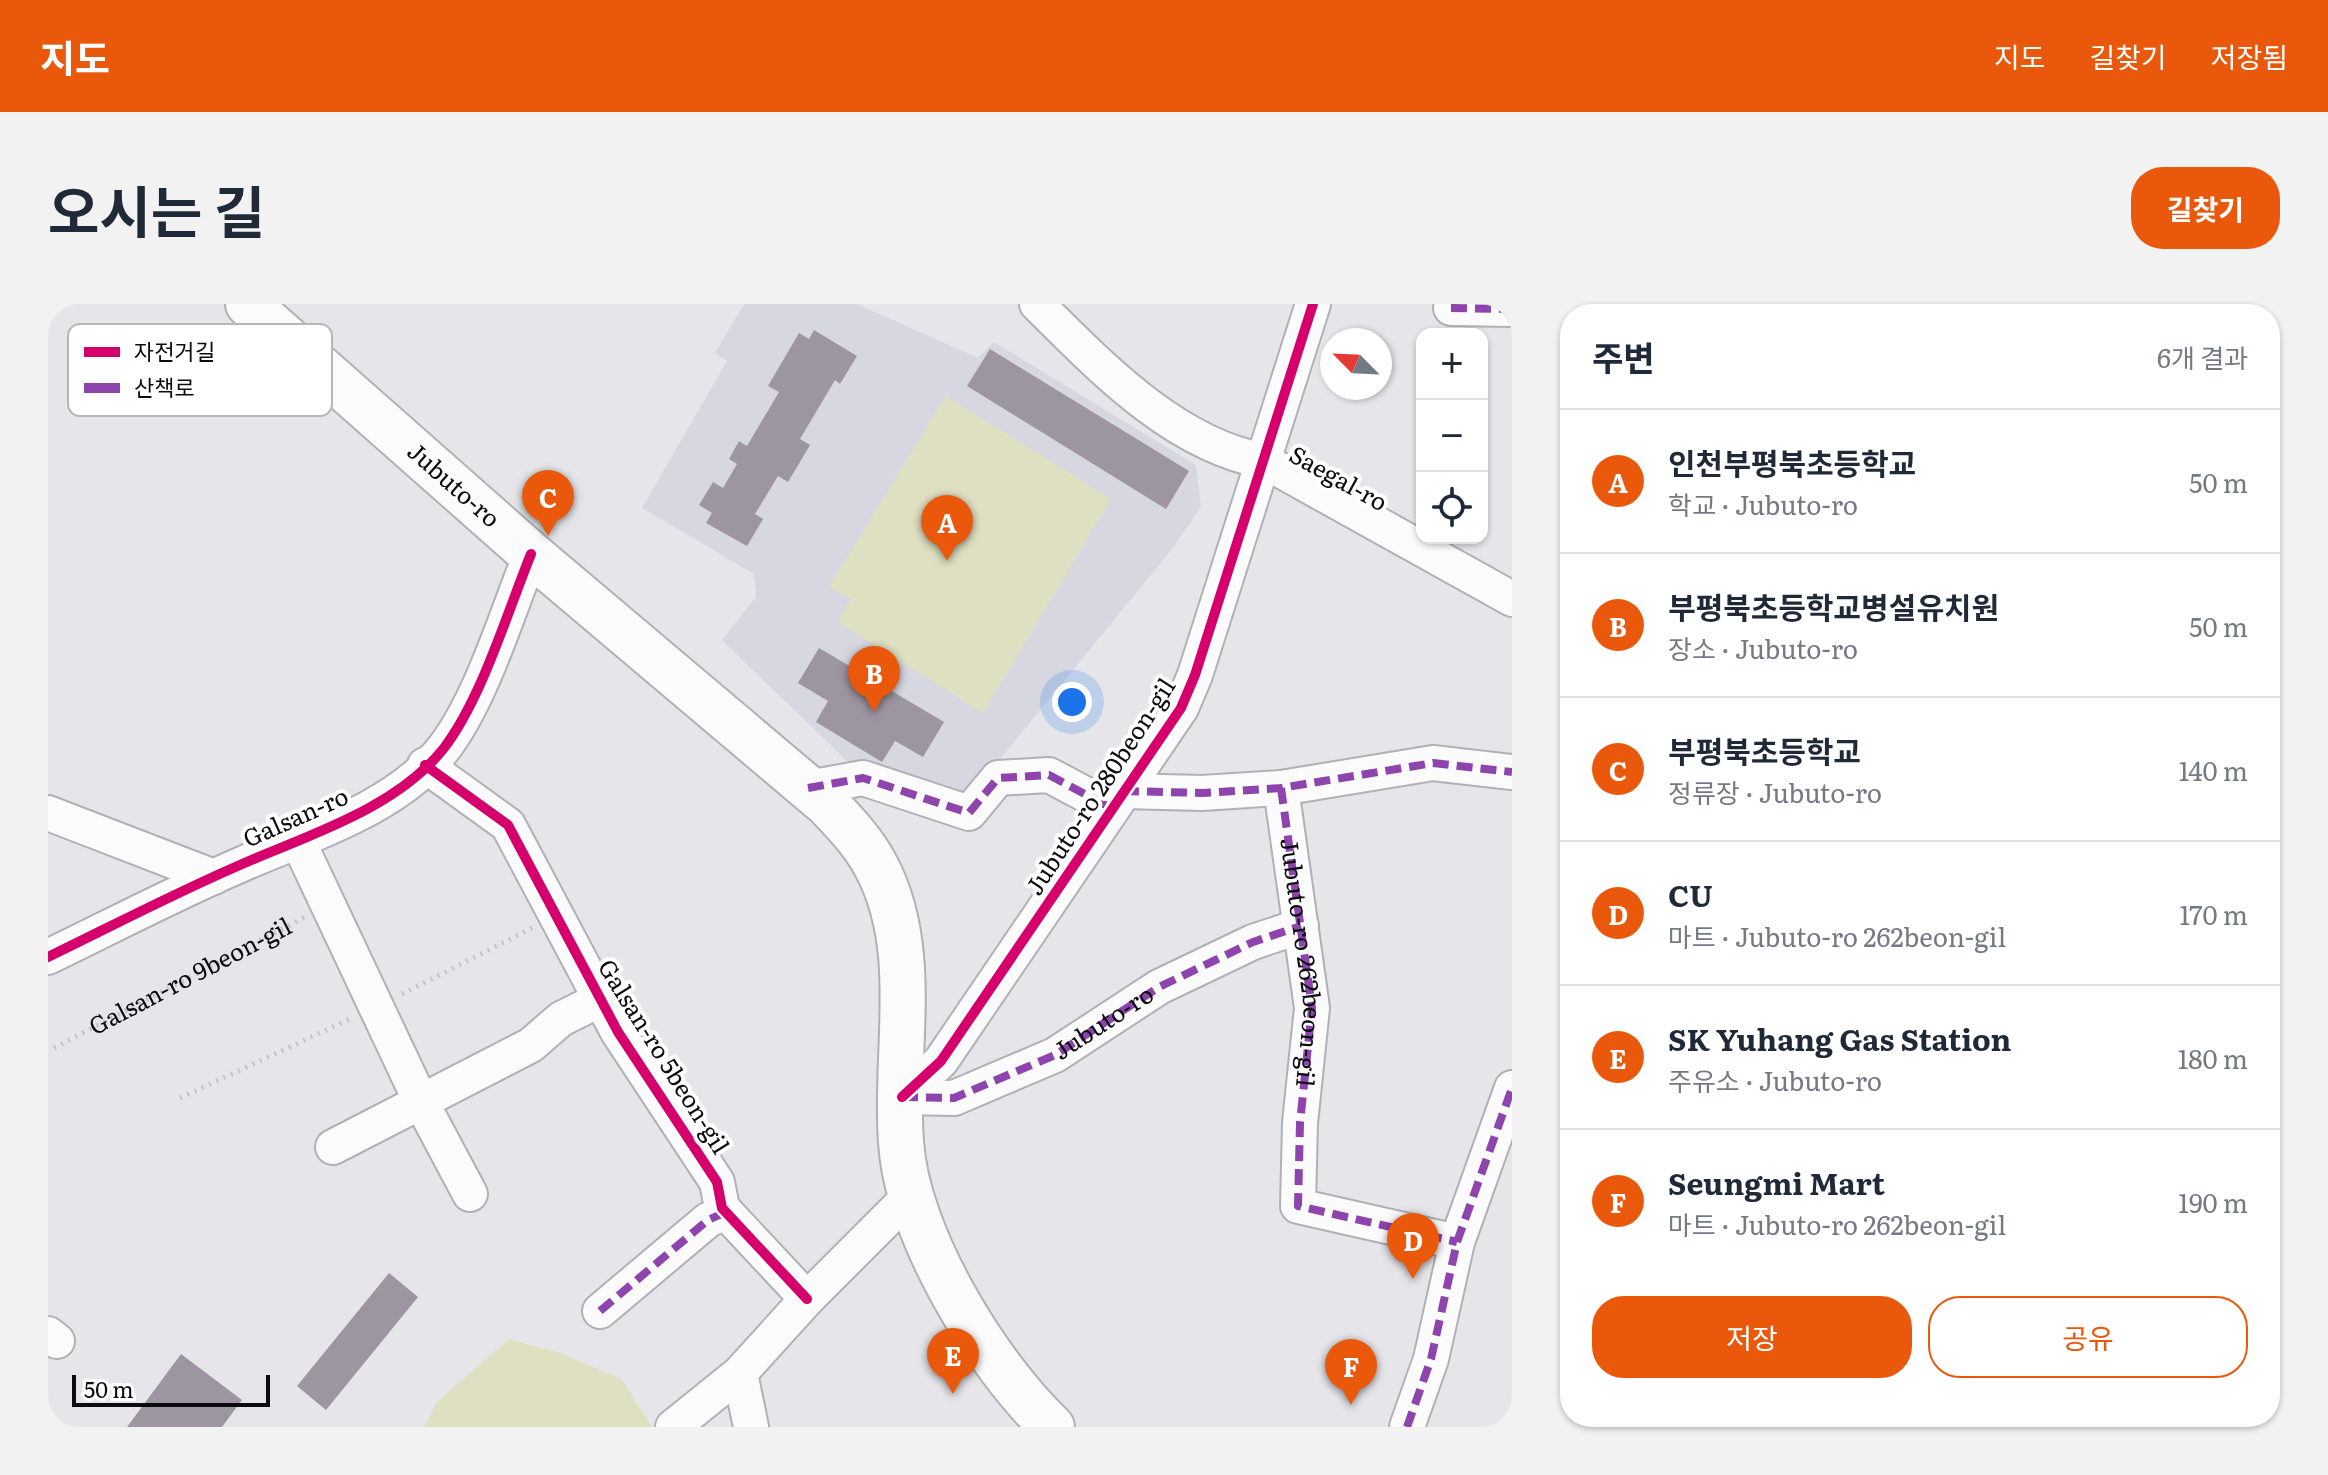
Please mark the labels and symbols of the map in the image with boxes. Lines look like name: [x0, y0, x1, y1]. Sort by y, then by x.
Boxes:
legend: [68, 324, 332, 416]
north arrow: [1320, 328, 1392, 400]
text: 자전거길: [134, 334, 215, 367]
text: 산책로: [134, 370, 195, 403]
street label: Jubuto-ro: [401, 433, 509, 534]
street label: Saegal-ro: [1284, 436, 1395, 518]
pin: C: [522, 470, 574, 536]
pin: A: [921, 495, 973, 561]
pin: B: [848, 646, 900, 712]
street label: Jubuto-ro 280beon-gil: [1015, 670, 1182, 901]
your location: [1052, 682, 1092, 722]
street label: Galsan-ro: [237, 777, 353, 855]
street label: Jubuto-ro 262beon-gil: [1273, 835, 1332, 1089]
street label: Galsan-ro 9beon-gil: [82, 907, 297, 1042]
street label: Galsan-ro 5beon-gil: [591, 952, 739, 1160]
street label: Jubuto-ro: [1045, 975, 1160, 1067]
pin: D: [1387, 1213, 1439, 1279]
pin: E: [927, 1328, 979, 1394]
pin: F: [1325, 1339, 1377, 1405]
scale bar: [72, 1371, 270, 1407]

